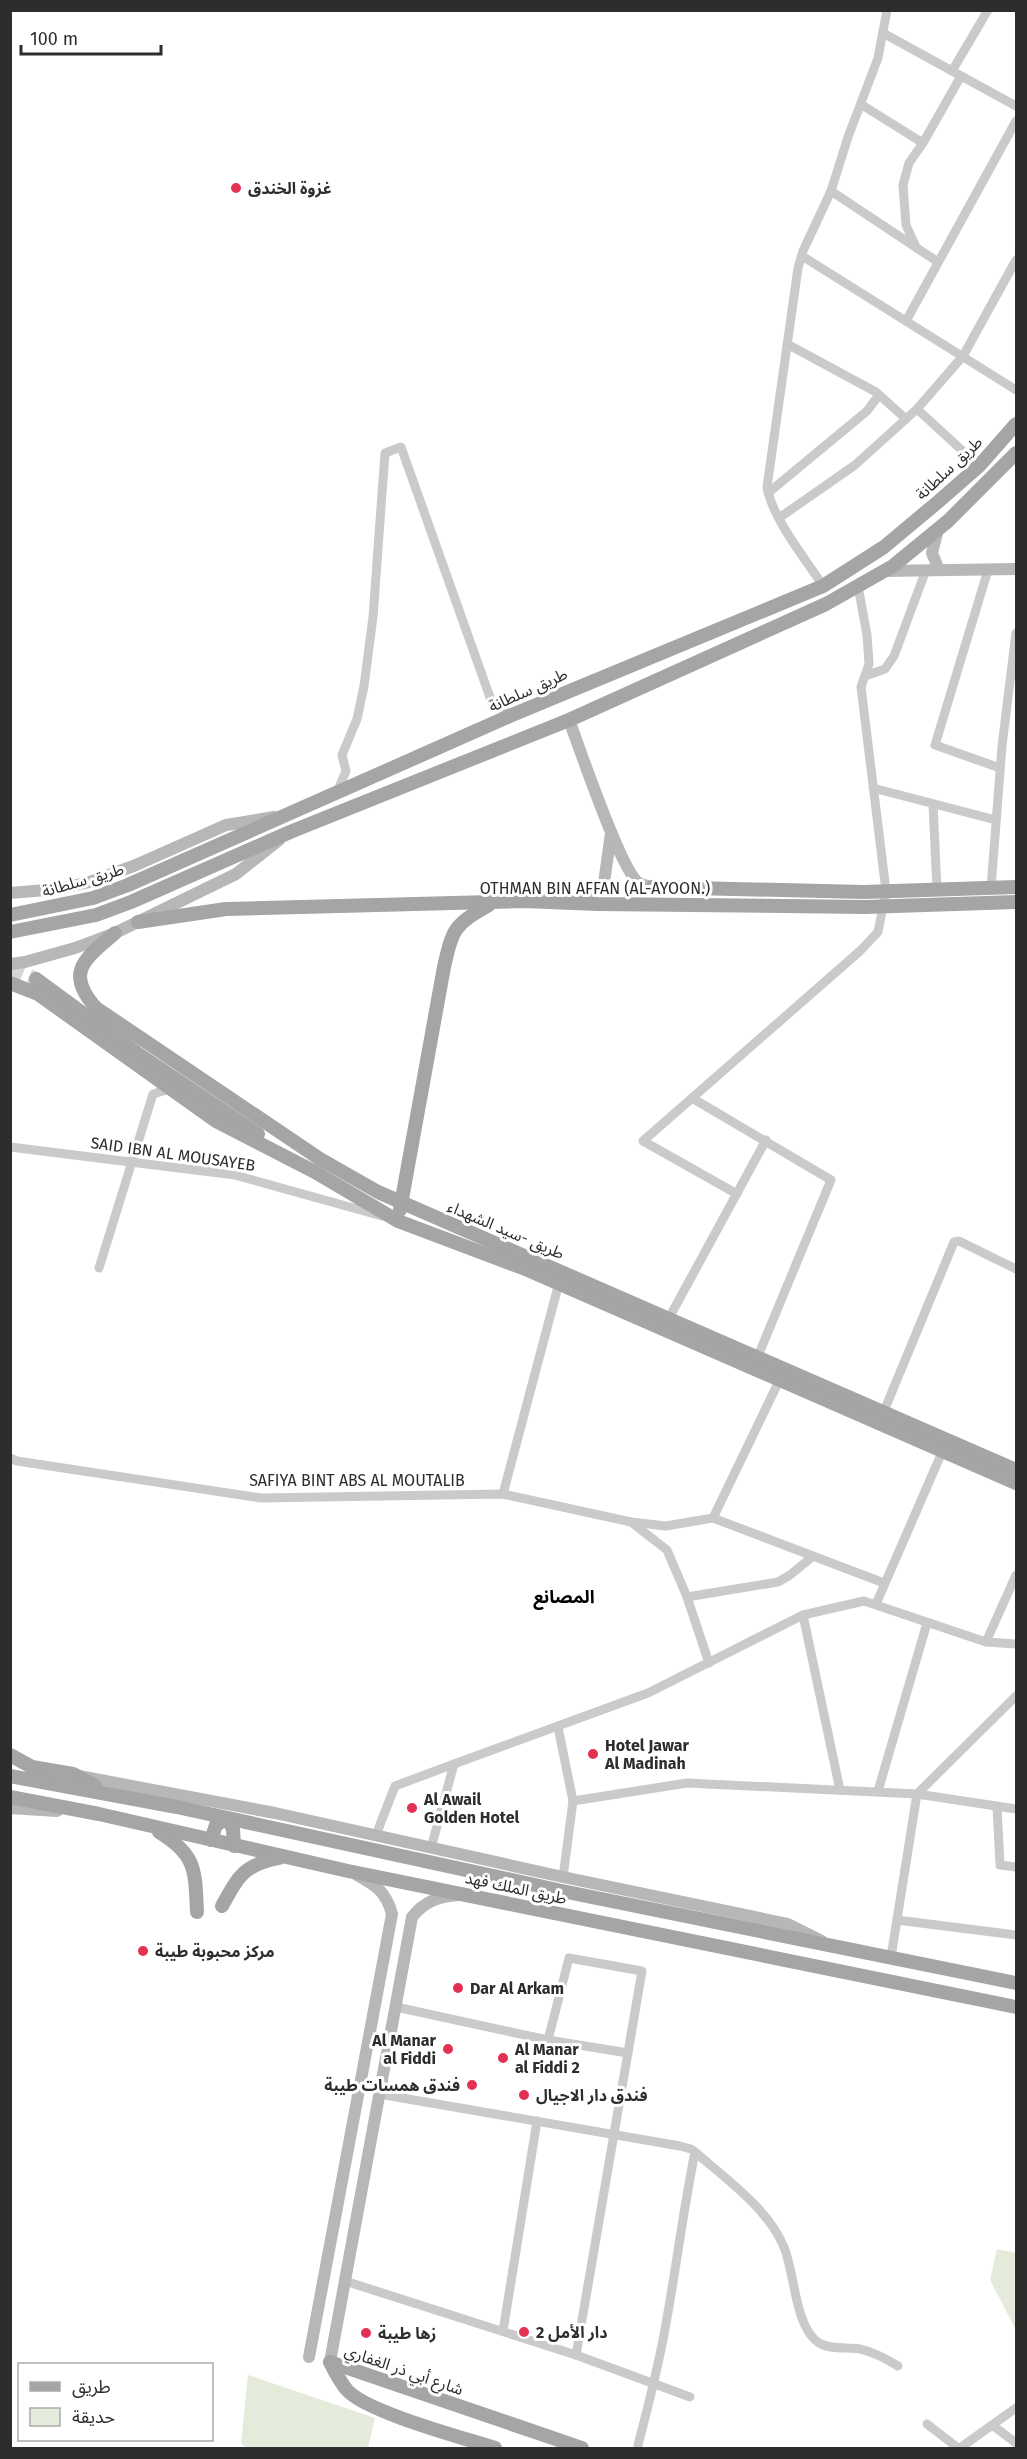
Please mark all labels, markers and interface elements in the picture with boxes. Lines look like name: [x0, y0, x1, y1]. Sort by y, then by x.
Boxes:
scale bar: [21, 18, 160, 56]
text: 100 m: [30, 28, 78, 50]
place label: غزوة الخندق: [248, 179, 332, 198]
marker: غزوة الخندق: [229, 181, 243, 195]
street label: طريق سلطانة: [912, 432, 987, 504]
street label: طريق سلطانة: [486, 664, 571, 717]
street label: طريق سلطانة: [40, 859, 126, 902]
street label: OTHMAN BIN AFFAN (AL-AYOON.): [480, 879, 710, 898]
street label: SAID IBN AL MOUSAYEB: [89, 1133, 257, 1175]
street label: طريق -سيد الشهداء: [444, 1197, 567, 1264]
street label: SAFIYA BINT ABS AL MOUTALIB: [249, 1471, 465, 1490]
district label: المصانع: [533, 1586, 595, 1610]
place label: Hotel Jawar Al Madinah: [604, 1736, 690, 1773]
marker: Hotel Jawar Al Madinah: [586, 1747, 600, 1761]
place label: Al Awail Golden Hotel: [423, 1790, 520, 1827]
marker: Al Awail Golden Hotel: [405, 1801, 419, 1815]
street label: طريق الملك فهد: [463, 1868, 569, 1909]
place label: مركز محبوبة طيبة: [155, 1942, 275, 1961]
marker: مركز محبوبة طيبة: [136, 1944, 150, 1958]
place label: Dar Al Arkam: [470, 1979, 564, 1998]
marker: Dar Al Arkam: [451, 1981, 465, 1995]
place label: Al Manar al Fiddi: [371, 2031, 437, 2068]
place label: Al Manar al Fiddi 2: [514, 2040, 580, 2077]
marker: Al Manar al Fiddi: [441, 2042, 455, 2056]
marker: Al Manar al Fiddi 2: [496, 2051, 510, 2065]
place label: فندق همسات طيبة: [324, 2076, 460, 2095]
marker: فندق همسات طيبة: [465, 2078, 479, 2092]
place label: فندق دار الاجيال: [536, 2086, 647, 2105]
marker: فندق دار الاجيال: [517, 2088, 531, 2102]
place label: دار الأمل 2: [536, 2323, 608, 2342]
place label: زها طيبة: [378, 2324, 436, 2343]
marker: دار الأمل 2: [517, 2325, 531, 2339]
marker: زها طيبة: [359, 2326, 373, 2340]
street label: شارع أبي ذر الغفاري: [341, 2341, 466, 2402]
legend: [18, 2363, 213, 2441]
text: طريق: [72, 2376, 111, 2398]
text: حديقة: [72, 2406, 115, 2428]

